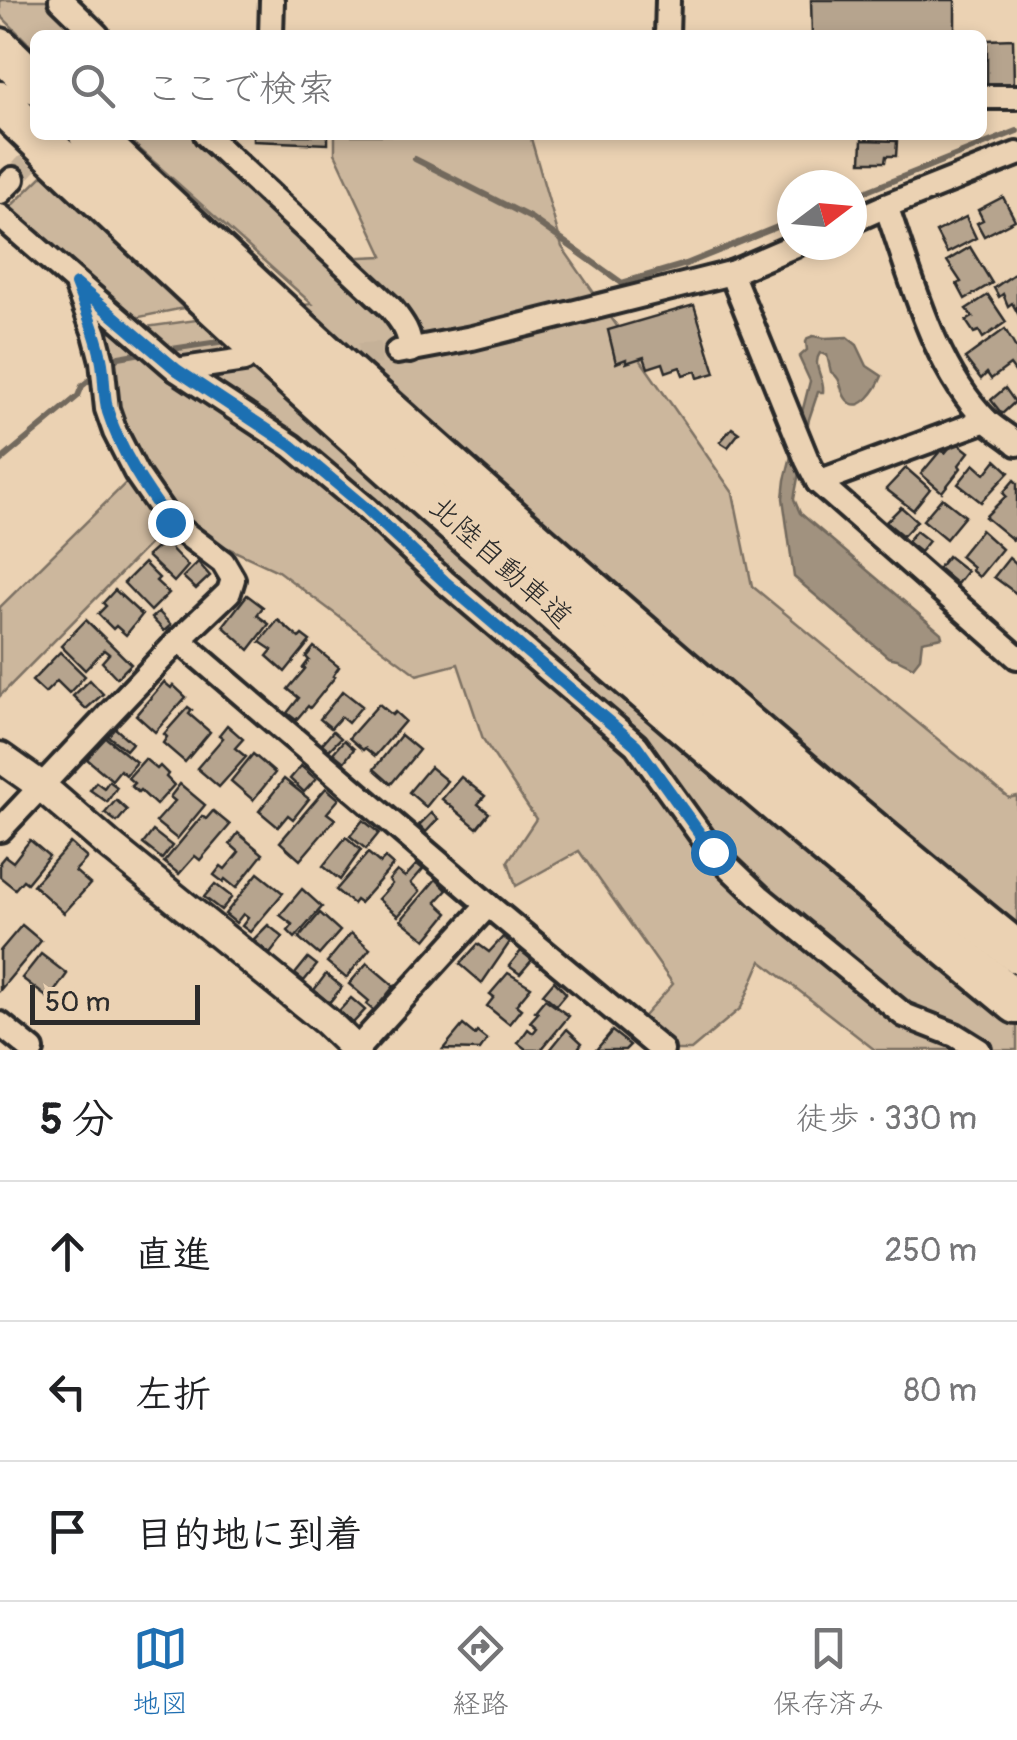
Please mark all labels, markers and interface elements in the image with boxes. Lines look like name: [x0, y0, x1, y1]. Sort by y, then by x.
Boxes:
search box: [30, 30, 987, 140]
icon: search: [65, 58, 120, 113]
text: ここで検索: [145, 65, 335, 113]
north arrow: [777, 170, 867, 260]
street label: 北陸自動車道: [421, 488, 580, 636]
route end: [148, 500, 194, 546]
route start: [691, 830, 737, 876]
scale bar: [30, 980, 200, 1024]
text: 50 m: [45, 985, 110, 1020]
text: 5 分: [40, 1094, 114, 1146]
text: 徒歩 · 330 m: [796, 1099, 977, 1139]
icon: ahead: [40, 1224, 95, 1279]
text: 直進: [135, 1231, 211, 1279]
text: 250 m: [885, 1231, 977, 1271]
icon: left: [40, 1364, 95, 1419]
text: 左折: [135, 1371, 211, 1419]
text: 80 m: [904, 1371, 977, 1411]
icon: arrive: [40, 1504, 95, 1559]
text: 目的地に到着: [135, 1511, 363, 1559]
tab: 地図: [132, 1621, 188, 1722]
tab: 経路: [452, 1621, 509, 1722]
tab: 保存済み: [773, 1621, 885, 1722]

